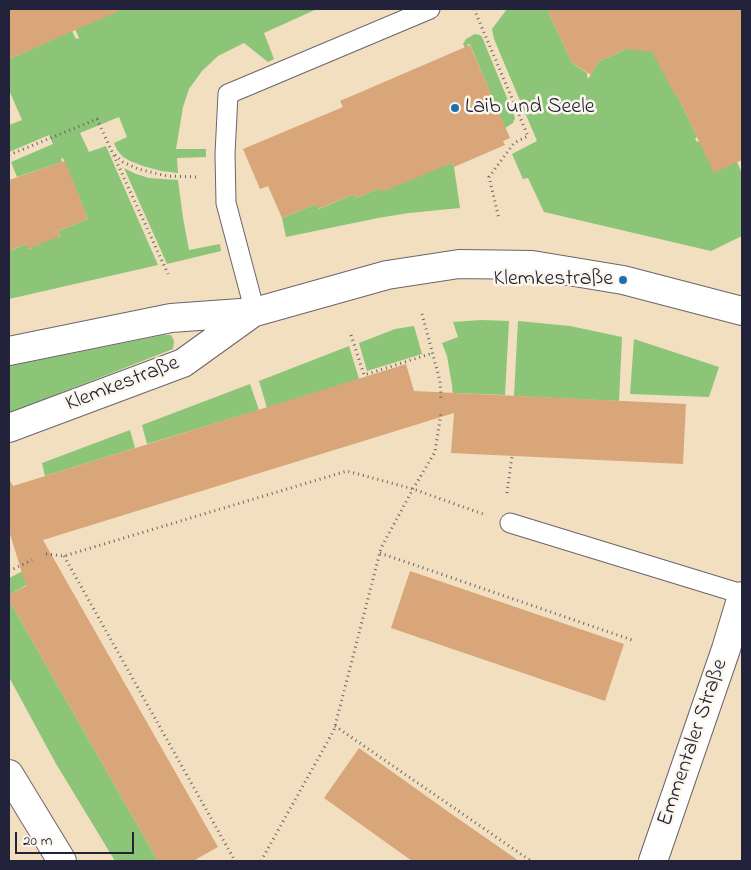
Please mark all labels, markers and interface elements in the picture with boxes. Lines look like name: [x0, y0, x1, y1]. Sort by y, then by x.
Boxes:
place label: Laib und Seele: [465, 95, 595, 121]
marker: Laib und Seele: [449, 102, 461, 114]
place label: Klemkestraße: [494, 267, 613, 293]
marker: Klemkestraße: [617, 274, 629, 286]
street label: Klemkestraße: [63, 351, 183, 419]
street label: Emmentaler Straße: [653, 656, 735, 830]
scale bar: [18, 822, 136, 854]
text: 20 m: [23, 830, 52, 852]

